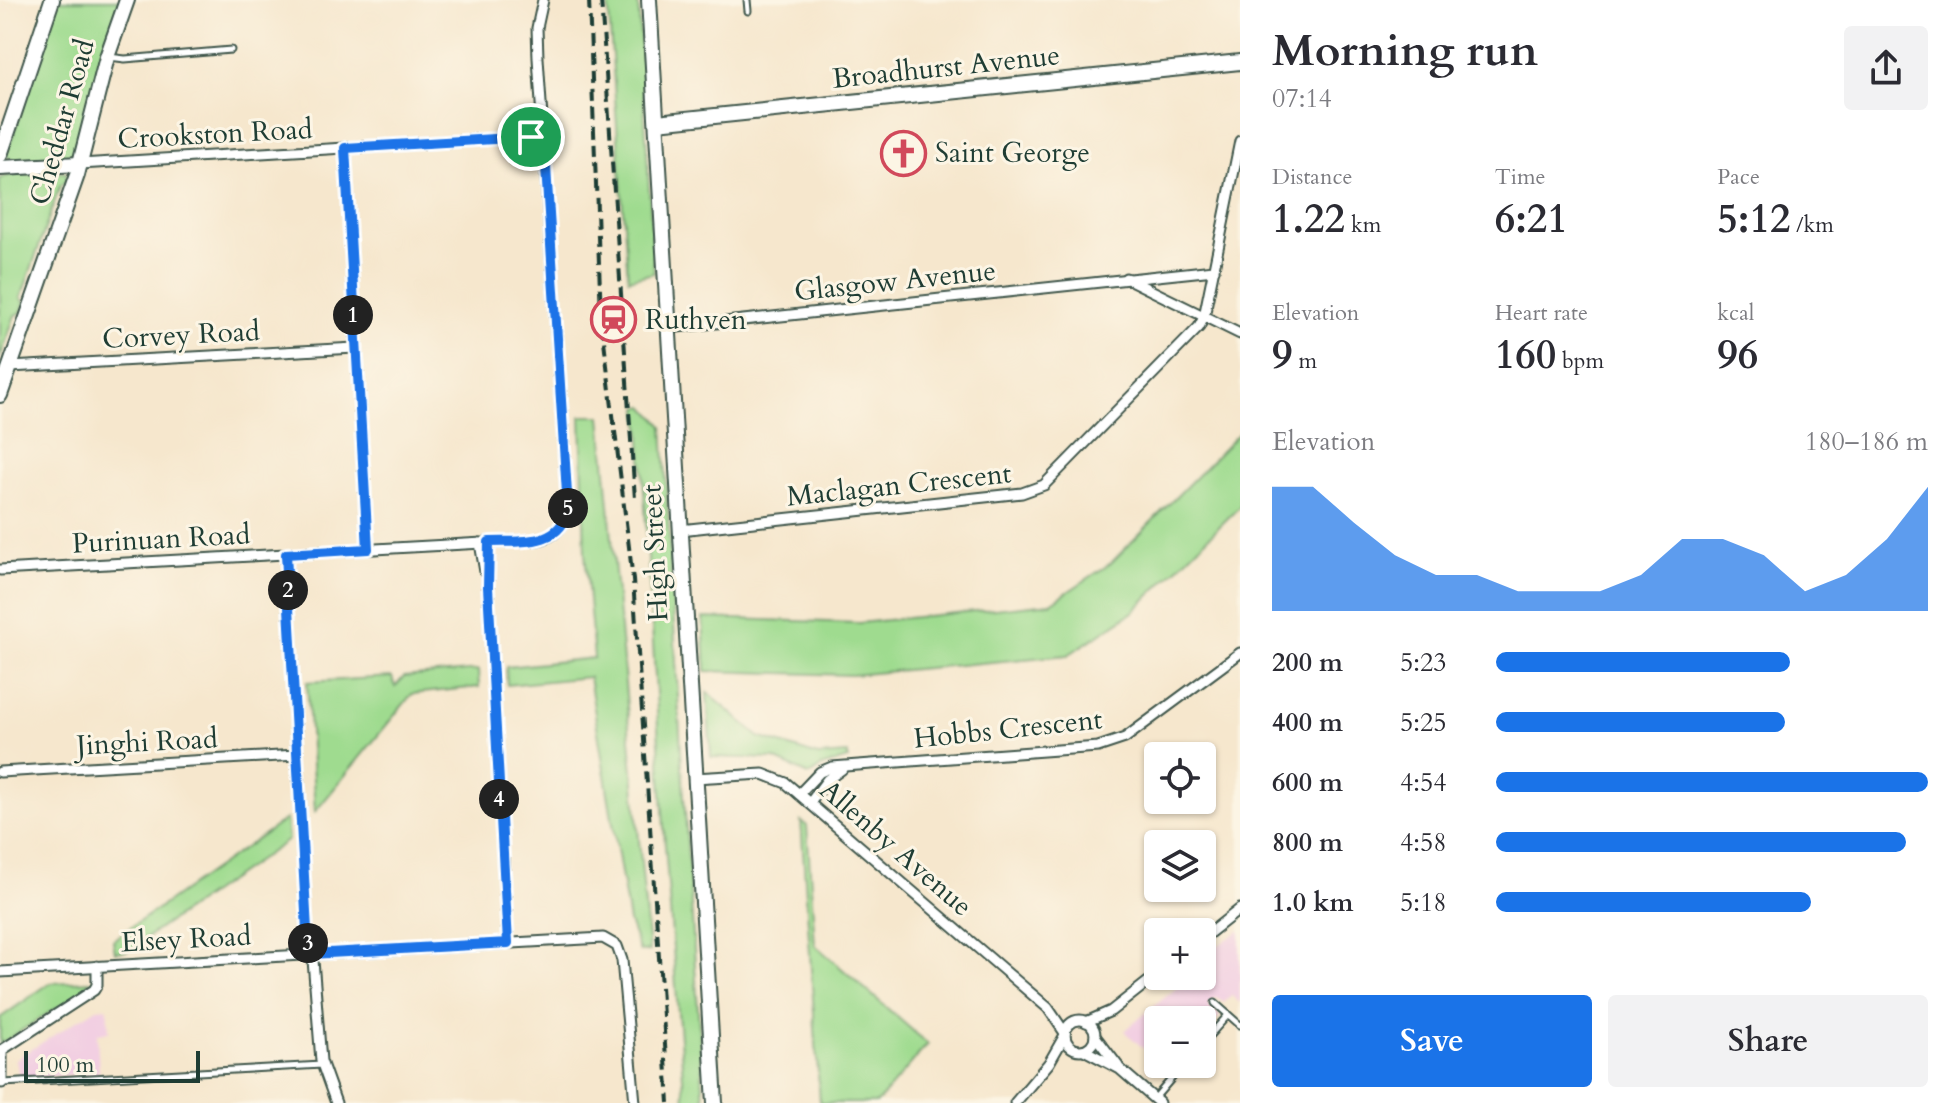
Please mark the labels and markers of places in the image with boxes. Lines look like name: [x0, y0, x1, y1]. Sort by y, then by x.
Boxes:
pin: [497, 103, 565, 171]
church icon: Saint George: [880, 129, 928, 177]
place label: Saint George: [935, 134, 1090, 172]
pin: 1: [333, 295, 373, 335]
station icon: Ruthven: [590, 296, 638, 344]
place label: Ruthven: [645, 301, 747, 339]
pin: 5: [548, 488, 588, 528]
pin: 2: [268, 570, 308, 610]
pin: 4: [479, 779, 519, 819]
pin: 3: [288, 923, 328, 963]

